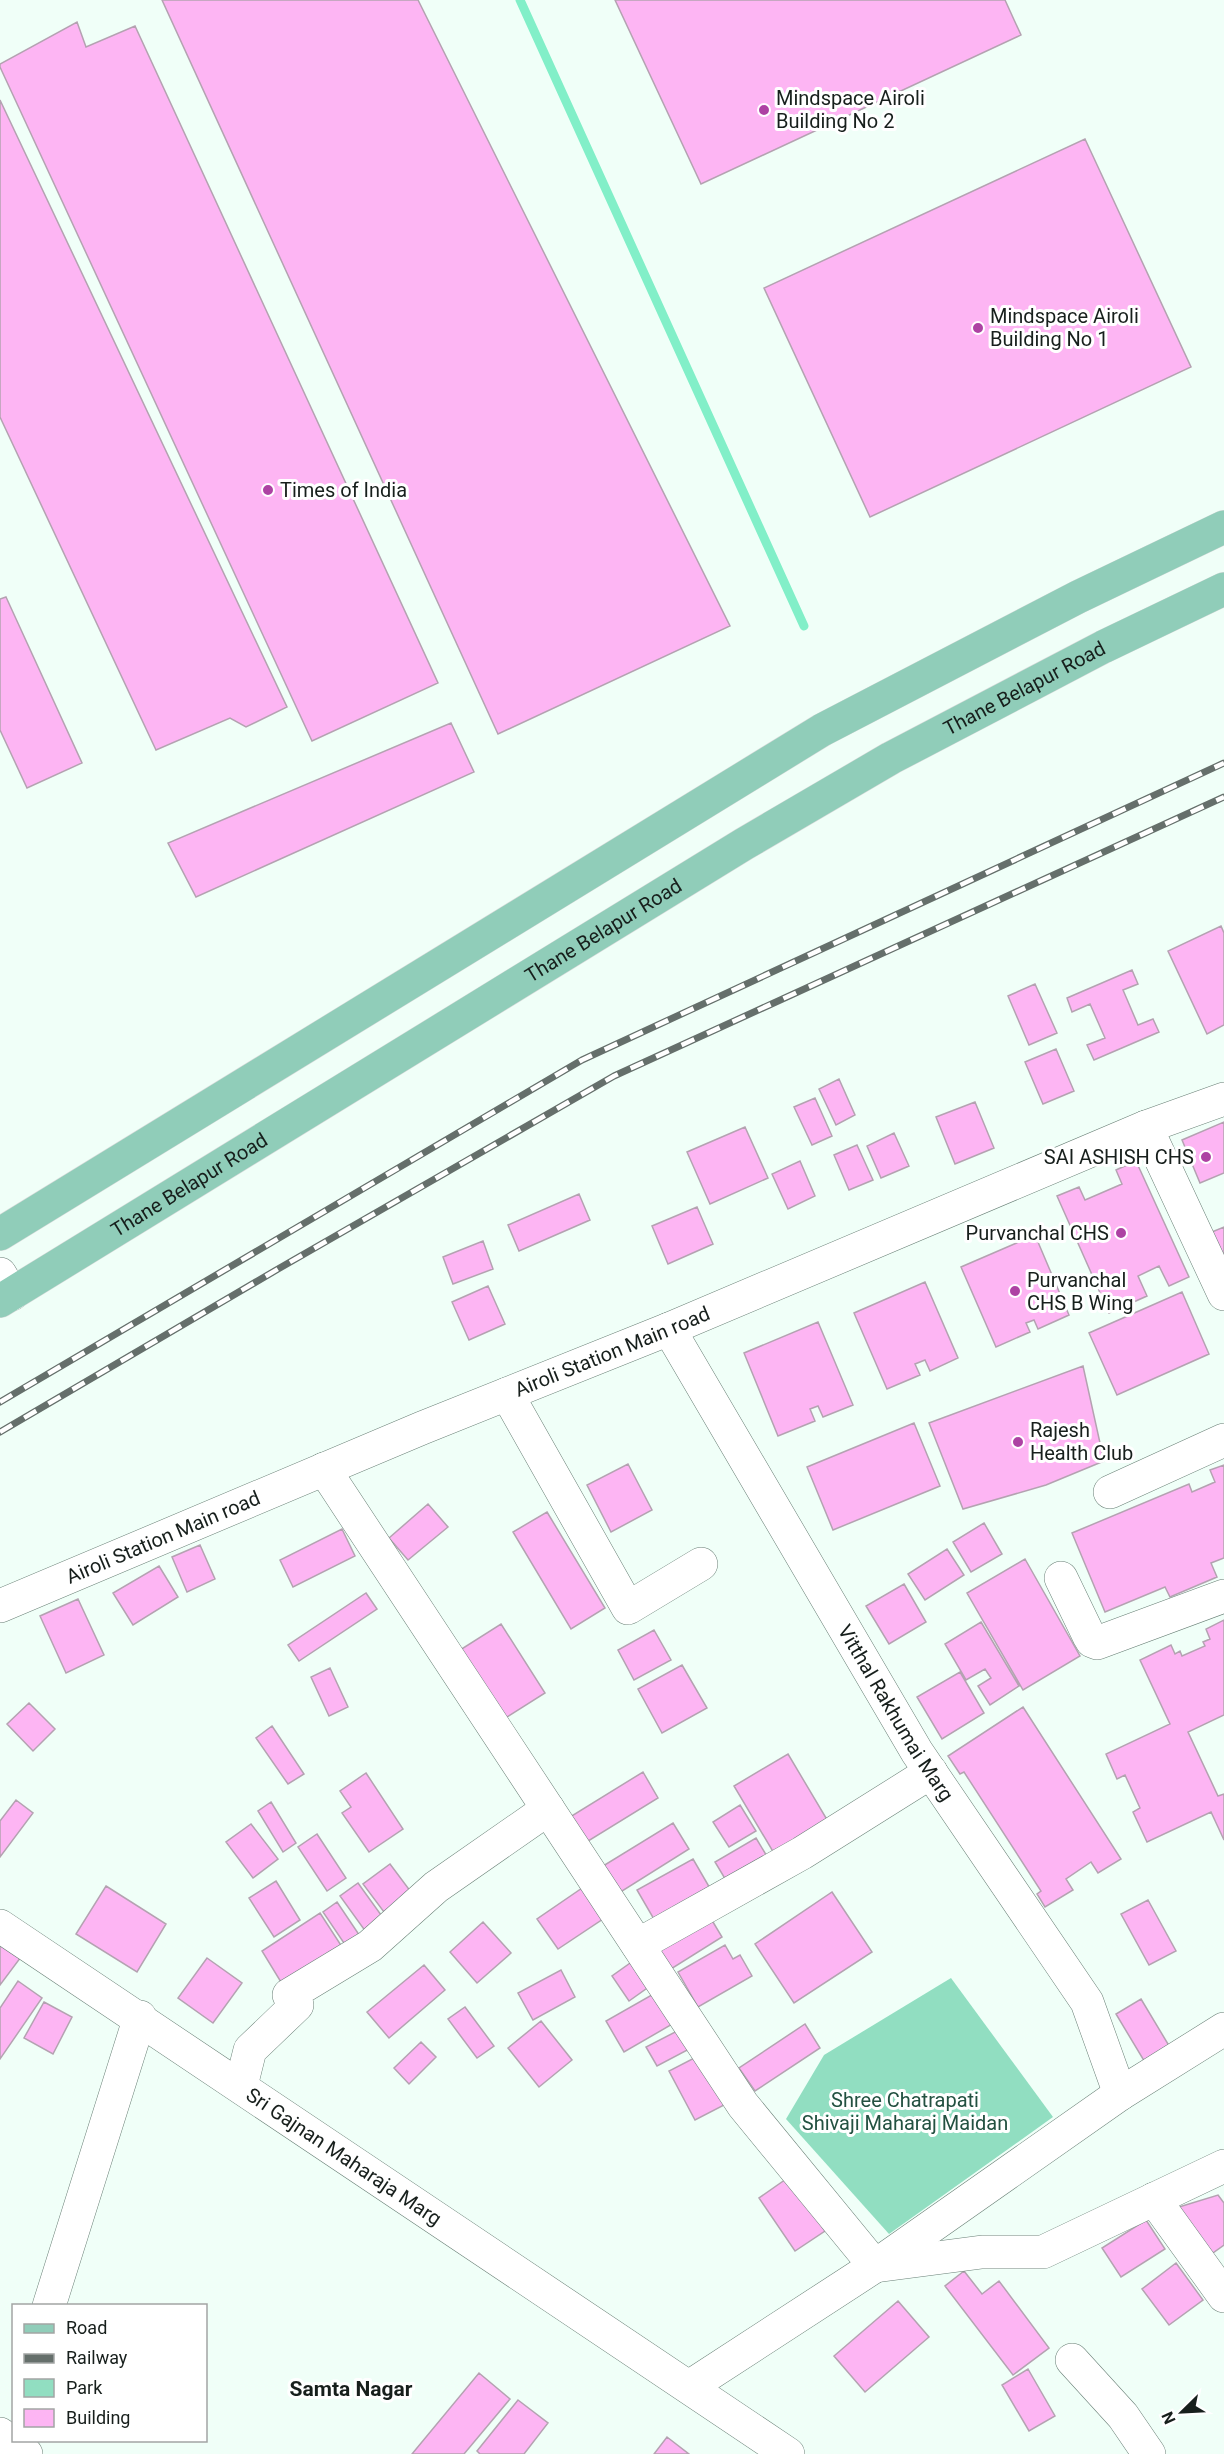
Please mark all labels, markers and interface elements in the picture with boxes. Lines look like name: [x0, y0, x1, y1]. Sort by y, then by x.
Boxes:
place label: Mindspace Airoli Building No 2: [776, 86, 925, 133]
marker: Mindspace Airoli Building No 2: [757, 103, 771, 117]
place label: Mindspace Airoli Building No 1: [990, 304, 1139, 351]
marker: Mindspace Airoli Building No 1: [971, 321, 985, 335]
place label: Times of India: [280, 478, 407, 502]
marker: Times of India: [261, 483, 275, 497]
street label: Thane Belapur Road: [939, 636, 1109, 740]
street label: Thane Belapur Road: [521, 873, 686, 988]
street label: Thane Belapur Road: [107, 1128, 272, 1242]
place label: SAI ASHISH CHS: [1044, 1145, 1194, 1169]
marker: SAI ASHISH CHS: [1199, 1150, 1213, 1164]
place label: Purvanchal CHS: [966, 1221, 1109, 1245]
marker: Purvanchal CHS: [1114, 1226, 1128, 1240]
place label: Purvanchal CHS B Wing: [1027, 1268, 1133, 1315]
marker: Purvanchal CHS B Wing: [1008, 1284, 1022, 1298]
street label: Airoli Station Main road: [511, 1301, 713, 1402]
place label: Rajesh Health Club: [1030, 1418, 1133, 1465]
marker: Rajesh Health Club: [1011, 1435, 1025, 1449]
street label: Airoli Station Main road: [62, 1486, 264, 1589]
street label: Vitthal Rakhumai Marg: [833, 1620, 959, 1806]
street label: Sri Gajnan Maharaja Marg: [242, 2082, 446, 2230]
park label: Shree Chatrapati Shivaji Maharaj Maidan: [802, 2088, 1008, 2135]
legend: [12, 2304, 207, 2442]
text: Road: [66, 2317, 107, 2338]
text: Railway: [66, 2347, 128, 2368]
text: Park: [66, 2377, 103, 2398]
district label: Samta Nagar: [290, 2377, 413, 2401]
north arrow: [1152, 2382, 1212, 2442]
text: Building: [66, 2407, 130, 2428]
text: N: [1158, 2409, 1180, 2427]

